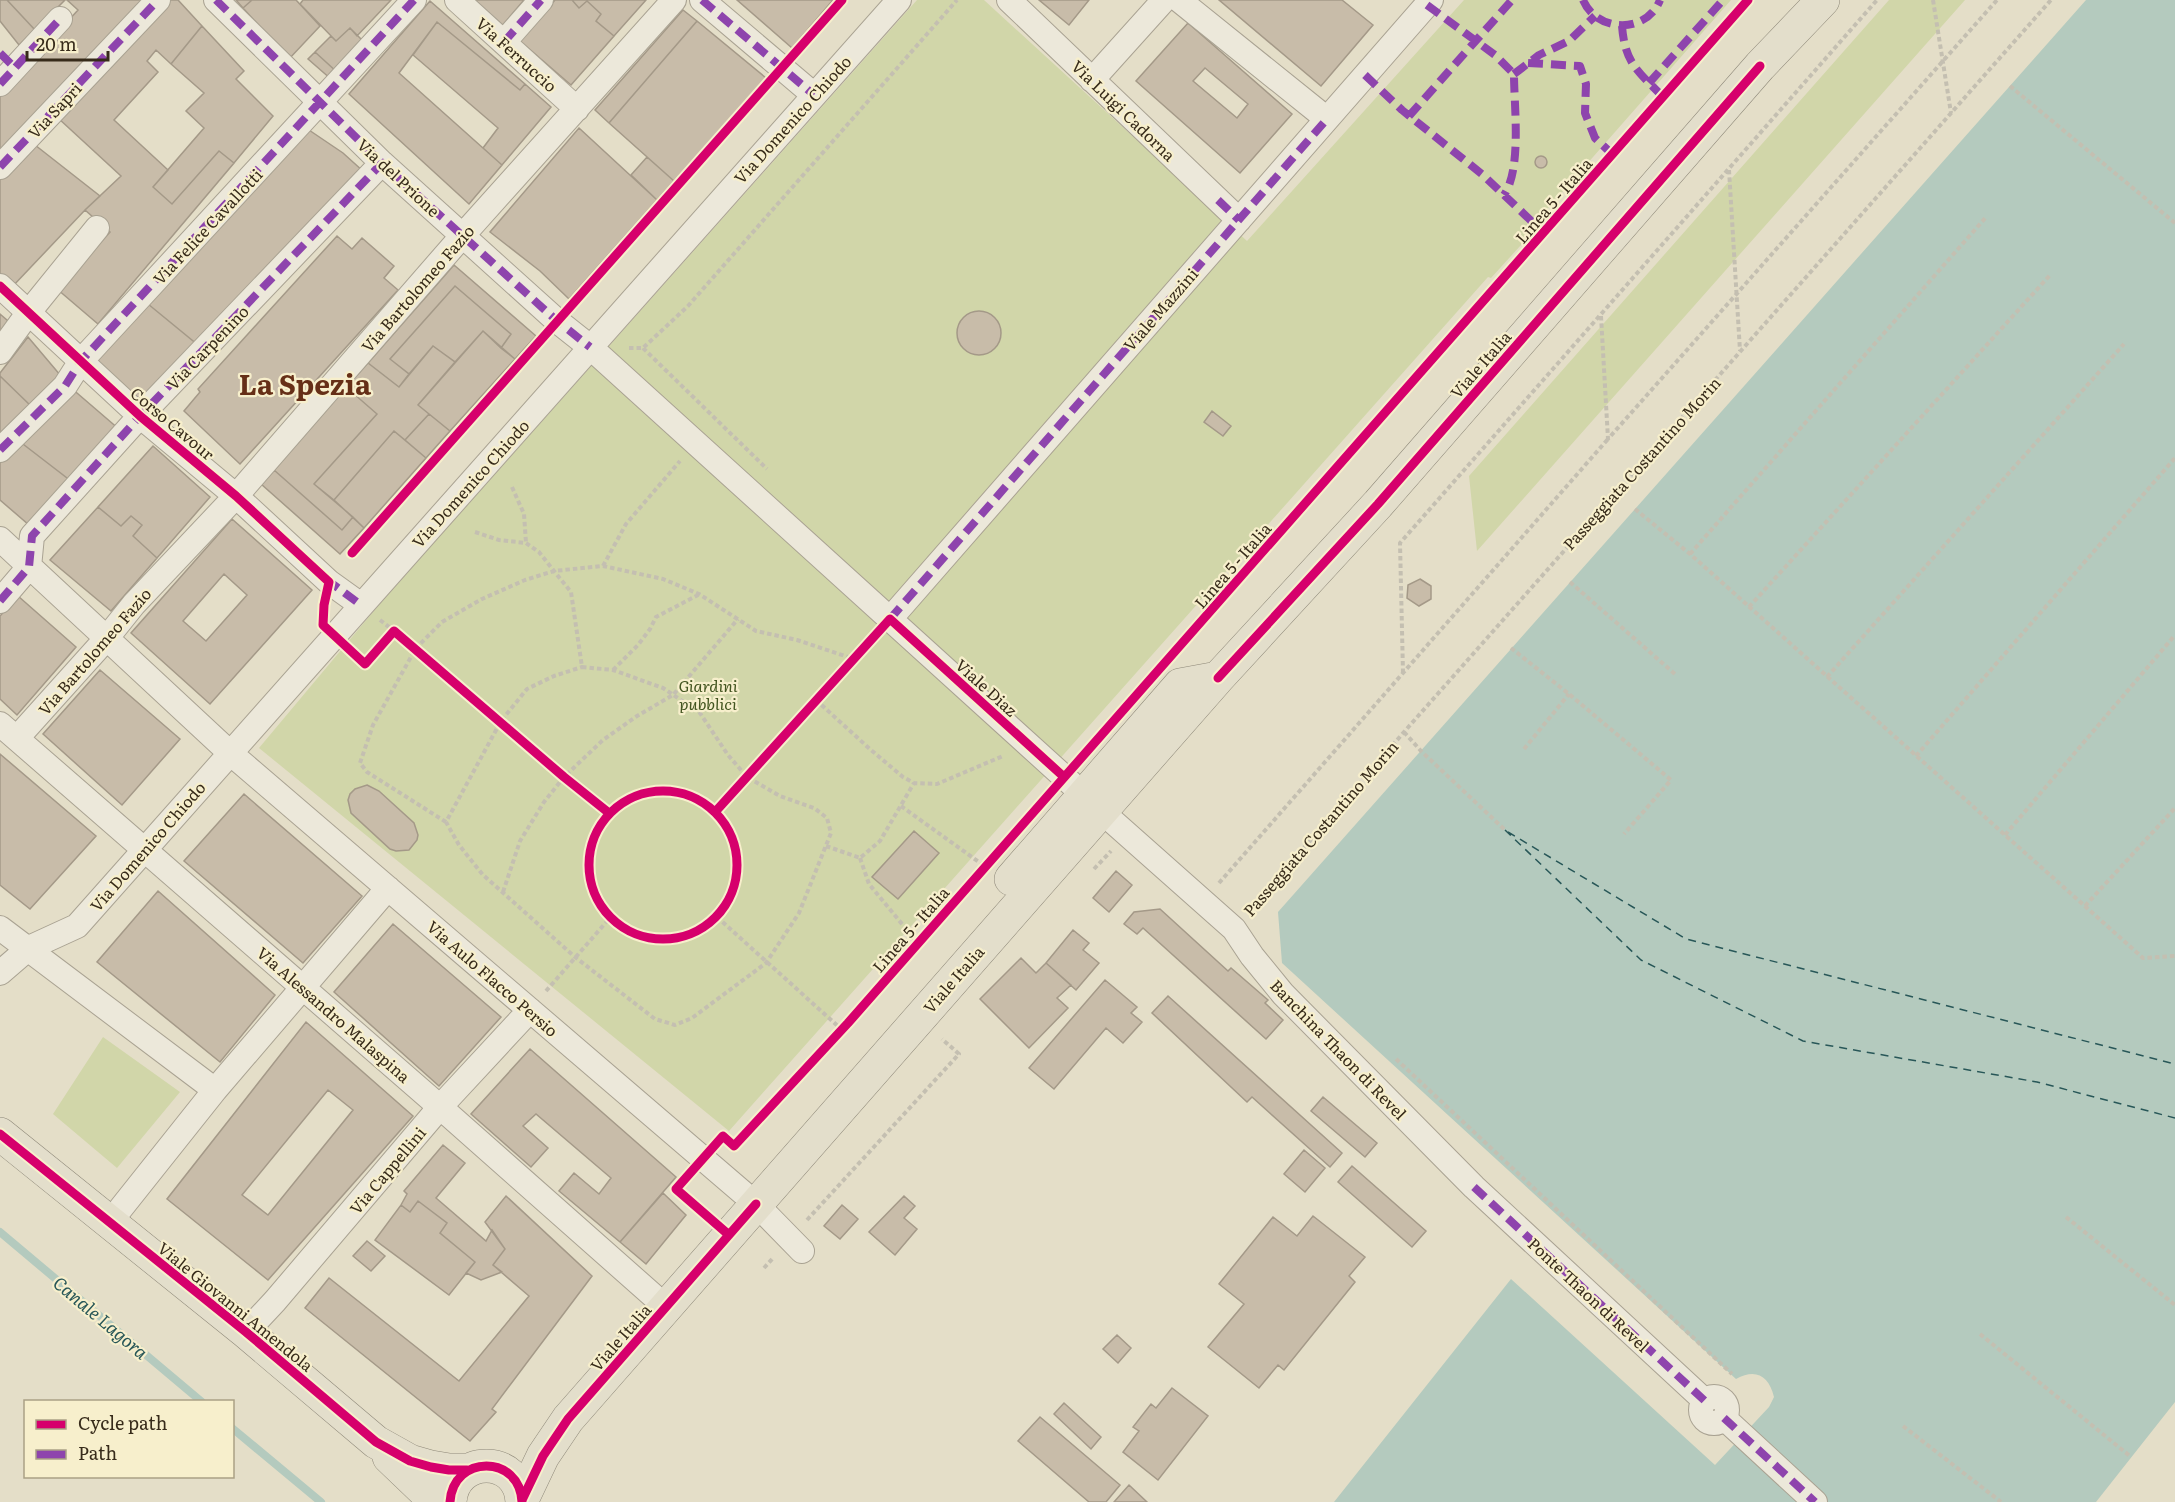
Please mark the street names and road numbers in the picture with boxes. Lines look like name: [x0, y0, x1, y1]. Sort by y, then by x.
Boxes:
street label: Via Ferruccio: [471, 11, 563, 97]
street label: Via Domenico Chiodo: [728, 49, 856, 189]
street label: Via Luigi Cadorna: [1066, 54, 1182, 166]
street label: Via Sapri: [22, 77, 86, 143]
street label: Via del Prione: [352, 132, 446, 222]
street label: Linea 5 - Italia: [1509, 152, 1597, 248]
street label: Via Felice Cavallotti: [147, 163, 267, 289]
street label: Via Bartolomeo Fazio: [355, 219, 479, 357]
street label: Viale Mazzini: [1117, 262, 1203, 356]
street label: Via Carpenino: [160, 299, 254, 395]
street label: Viale Italia: [1444, 325, 1516, 403]
street label: Passeggiata Costantino Morin: [1557, 371, 1726, 555]
street label: Corso Cavour: [126, 381, 220, 466]
street label: Via Domenico Chiodo: [406, 413, 534, 553]
street label: Linea 5 - Italia: [1188, 517, 1276, 613]
street label: Via Bartolomeo Fazio: [32, 582, 156, 720]
street label: Viale Diaz: [951, 653, 1024, 722]
street label: Passeggiata Costantino Morin: [1237, 735, 1403, 921]
street label: Via Domenico Chiodo: [84, 776, 210, 916]
street label: Linea 5 - Italia: [866, 881, 954, 977]
street label: Via Aulo Flacco Persio: [422, 914, 564, 1042]
street label: Via Alessandro Malaspina: [252, 940, 416, 1088]
street label: Viale Italia: [917, 940, 989, 1018]
street label: Banchina Thaon di Revel: [1265, 973, 1413, 1125]
street label: Via Cappellini: [343, 1121, 431, 1219]
street label: Ponte Thaon di Revel: [1523, 1231, 1655, 1357]
street label: Viale Giovanni Amendola: [153, 1236, 319, 1377]
street label: Viale Italia: [584, 1298, 656, 1376]

